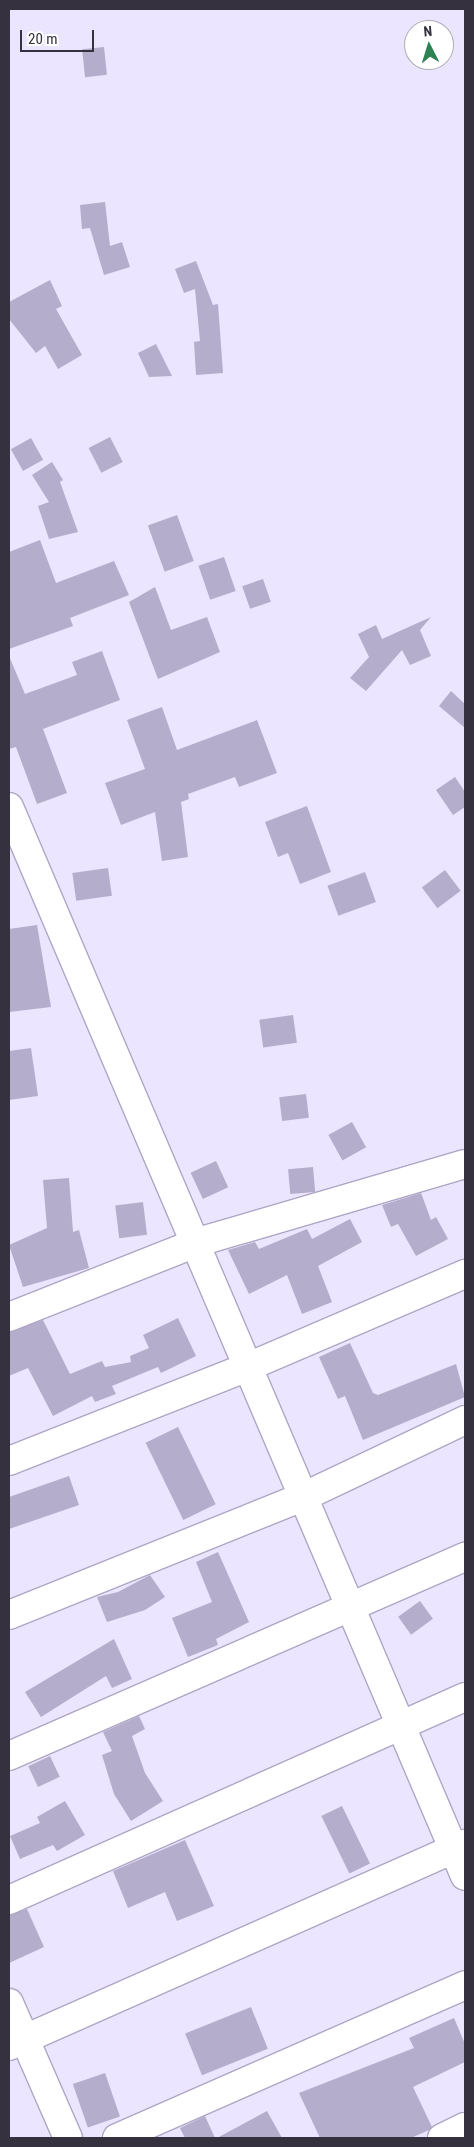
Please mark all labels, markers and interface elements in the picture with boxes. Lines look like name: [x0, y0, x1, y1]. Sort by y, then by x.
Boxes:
scale bar: [22, 20, 96, 52]
north arrow: [404, 20, 454, 70]
text: N: [423, 23, 433, 39]
text: 20 m: [28, 30, 58, 48]

